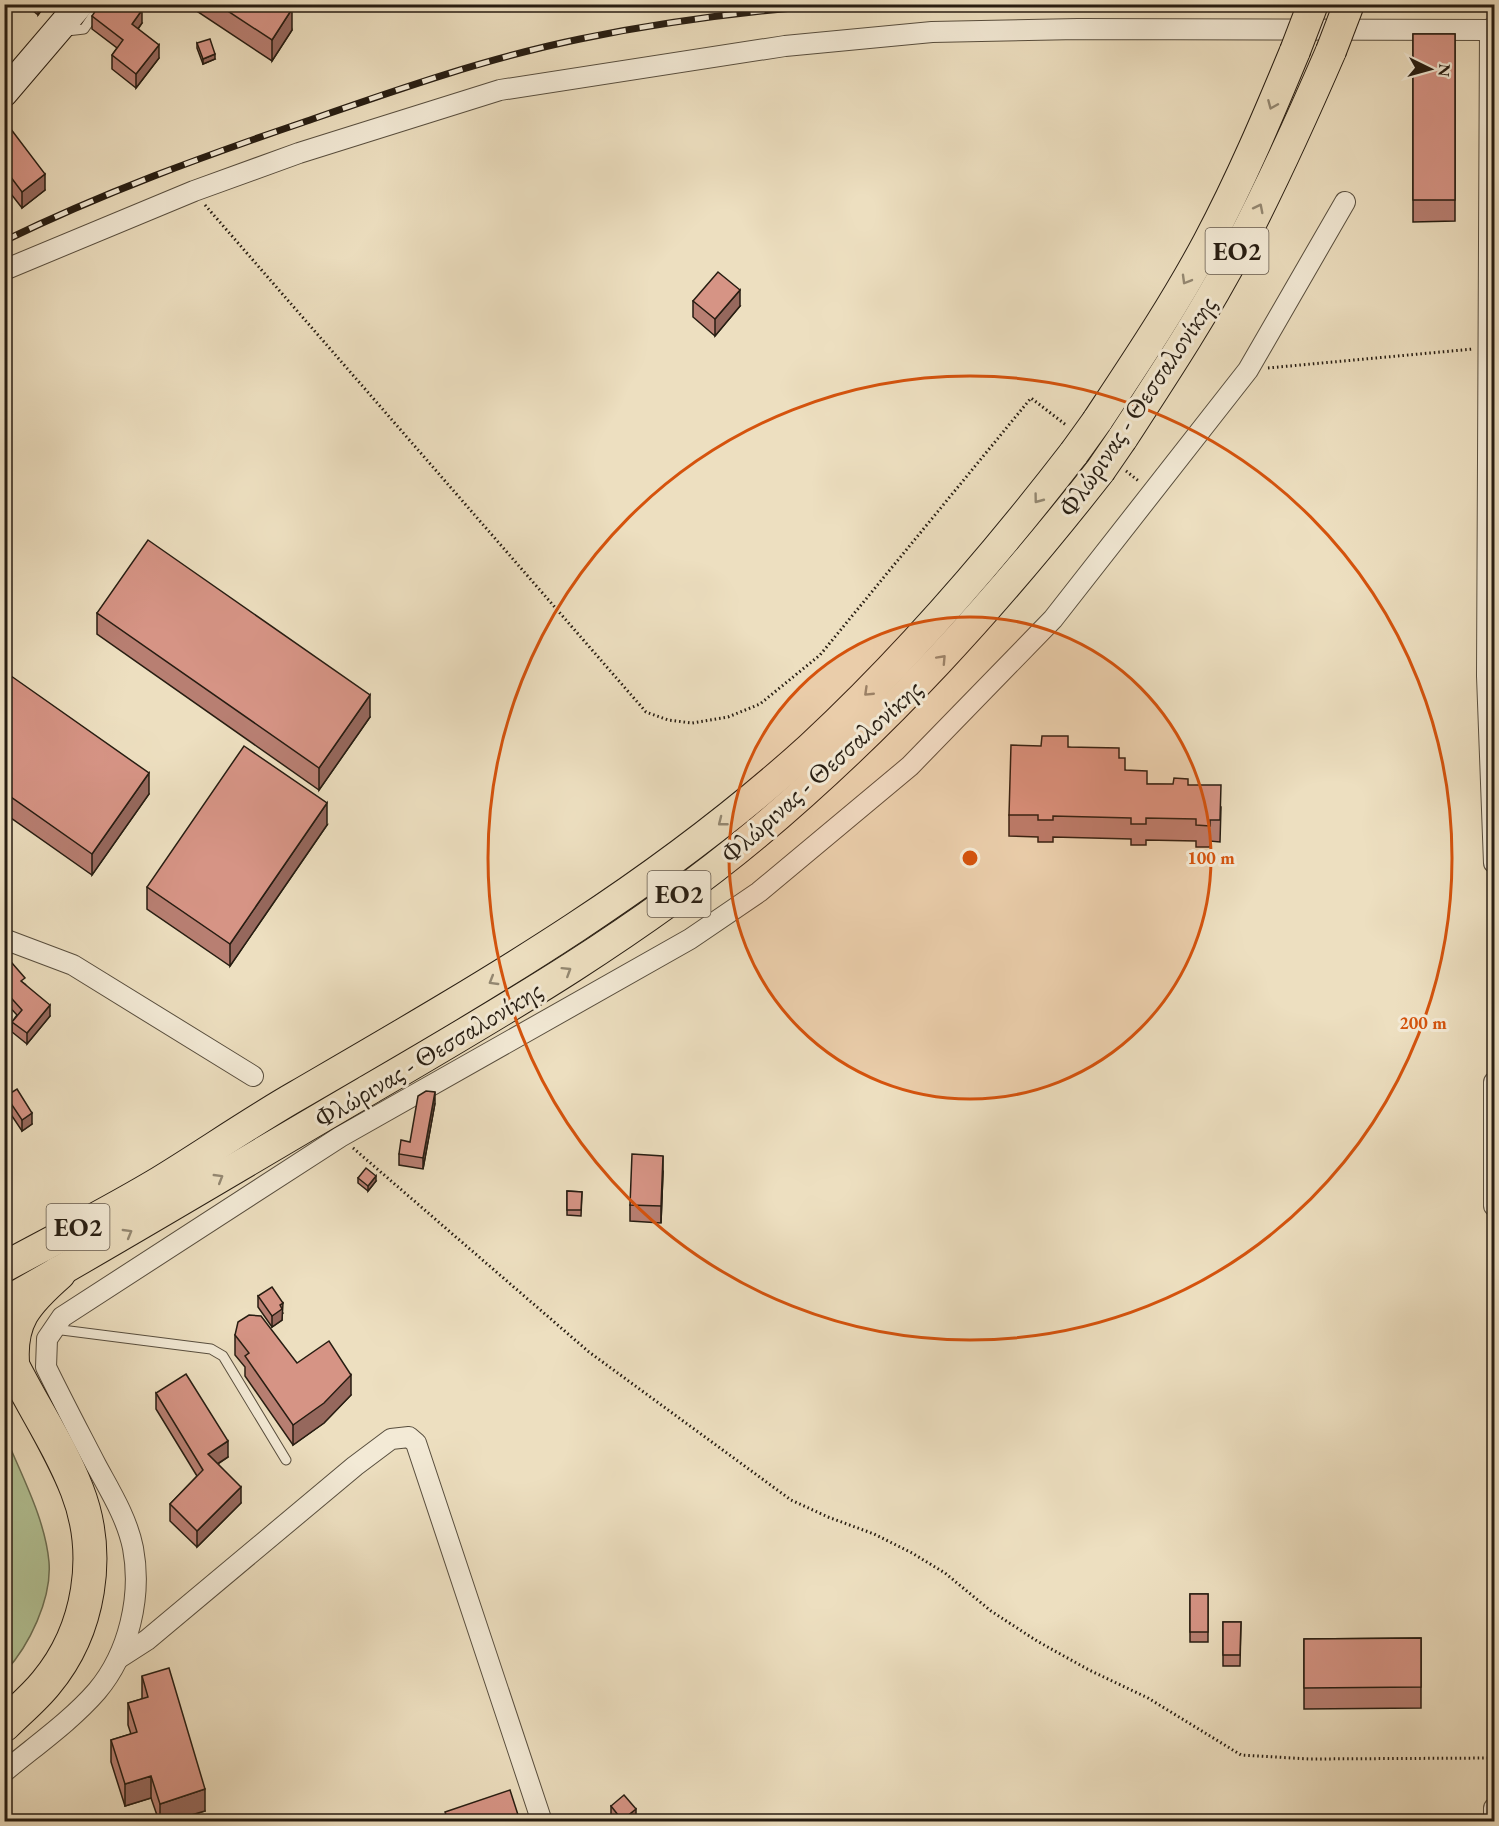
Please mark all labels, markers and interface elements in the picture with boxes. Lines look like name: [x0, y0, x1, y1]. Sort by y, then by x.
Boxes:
north arrow: [1400, 39, 1460, 99]
text: N: [1433, 63, 1455, 78]
one-way arrow: [1268, 99, 1280, 110]
one-way arrow: [1252, 203, 1263, 214]
road number: ΕΟ2: [1206, 228, 1268, 274]
one-way arrow: [1182, 274, 1193, 284]
street label: Φλώρινας - Θεσσαλονίκης: [1050, 289, 1224, 523]
one-way arrow: [1035, 493, 1046, 504]
one-way arrow: [935, 655, 946, 666]
street label: Φλώρινας - Θεσσαλονίκης: [713, 671, 929, 871]
one-way arrow: [864, 685, 875, 696]
one-way arrow: [718, 814, 729, 825]
text: 100 m: [1187, 846, 1235, 869]
centre of rings: [960, 848, 980, 868]
road number: ΕΟ2: [648, 871, 710, 917]
one-way arrow: [561, 966, 571, 978]
street label: Φλώρινας - Θεσσαλονίκης: [308, 972, 548, 1136]
one-way arrow: [489, 974, 499, 986]
text: 200 m: [1399, 1011, 1447, 1034]
one-way arrow: [213, 1174, 224, 1186]
road number: ΕΟ2: [46, 1204, 110, 1250]
one-way arrow: [122, 1228, 132, 1240]

